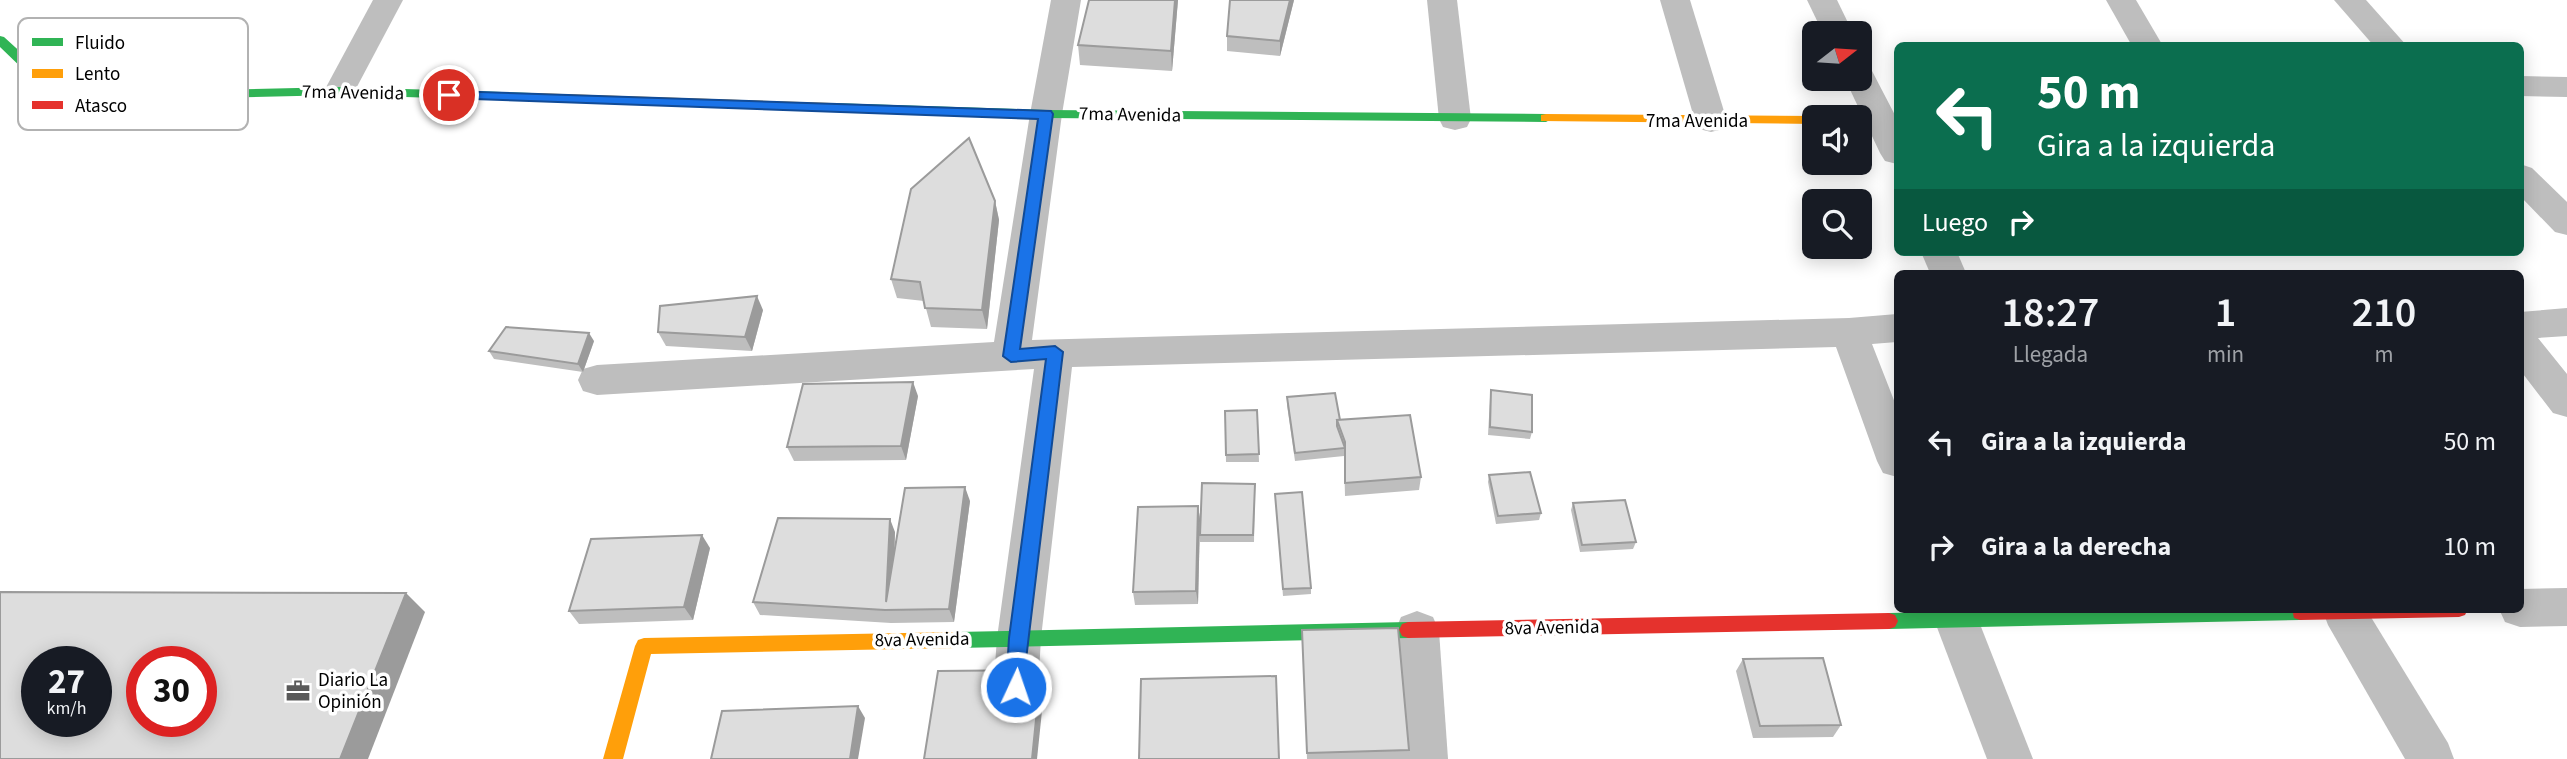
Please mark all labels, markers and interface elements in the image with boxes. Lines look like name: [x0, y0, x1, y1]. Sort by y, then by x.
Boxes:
legend: [18, 18, 248, 130]
north arrow: [1802, 21, 1872, 91]
map controls: [1802, 21, 1872, 259]
text: Fluido: [75, 30, 125, 57]
text: 50 m: [2037, 58, 2141, 128]
text: Lento: [75, 61, 120, 88]
pin: [419, 65, 479, 125]
icon: left: [1922, 70, 2013, 161]
icon: arrive: [430, 76, 468, 114]
street label: 7ma Avenida: [302, 79, 404, 107]
text: Atasco: [75, 93, 127, 120]
street label: 7ma Avenida: [1079, 101, 1181, 129]
button: sound: [1802, 105, 1872, 175]
street label: 7ma Avenida: [1646, 108, 1748, 135]
text: Gira a la izquierda: [2037, 123, 2275, 169]
button: search: [1802, 189, 1872, 259]
icon: right: [2002, 203, 2040, 241]
text: Luego: [1922, 204, 1988, 241]
text: 18:27: [2002, 283, 2099, 343]
text: 1: [2215, 283, 2236, 343]
text: 210: [2352, 283, 2416, 343]
text: Llegada: [2013, 338, 2088, 371]
text: min: [2207, 338, 2244, 371]
text: m: [2375, 338, 2394, 371]
icon: left: [1922, 423, 1960, 461]
text: Gira a la izquierda: [1981, 423, 2186, 460]
text: 50 m: [2443, 423, 2496, 460]
icon: right: [1922, 528, 1960, 566]
text: Gira a la derecha: [1981, 528, 2171, 565]
text: 10 m: [2443, 528, 2496, 565]
street label: 8va Avenida: [1504, 614, 1600, 642]
street label: 8va Avenida: [874, 626, 970, 654]
speed limit sign: 30: [126, 646, 217, 737]
position arrow: [979, 650, 1053, 724]
text: 27: [48, 657, 85, 707]
place label: Diario La Opinión: [318, 667, 388, 716]
office icon: Diario La Opinión: [284, 677, 312, 705]
text: km/h: [47, 696, 86, 721]

